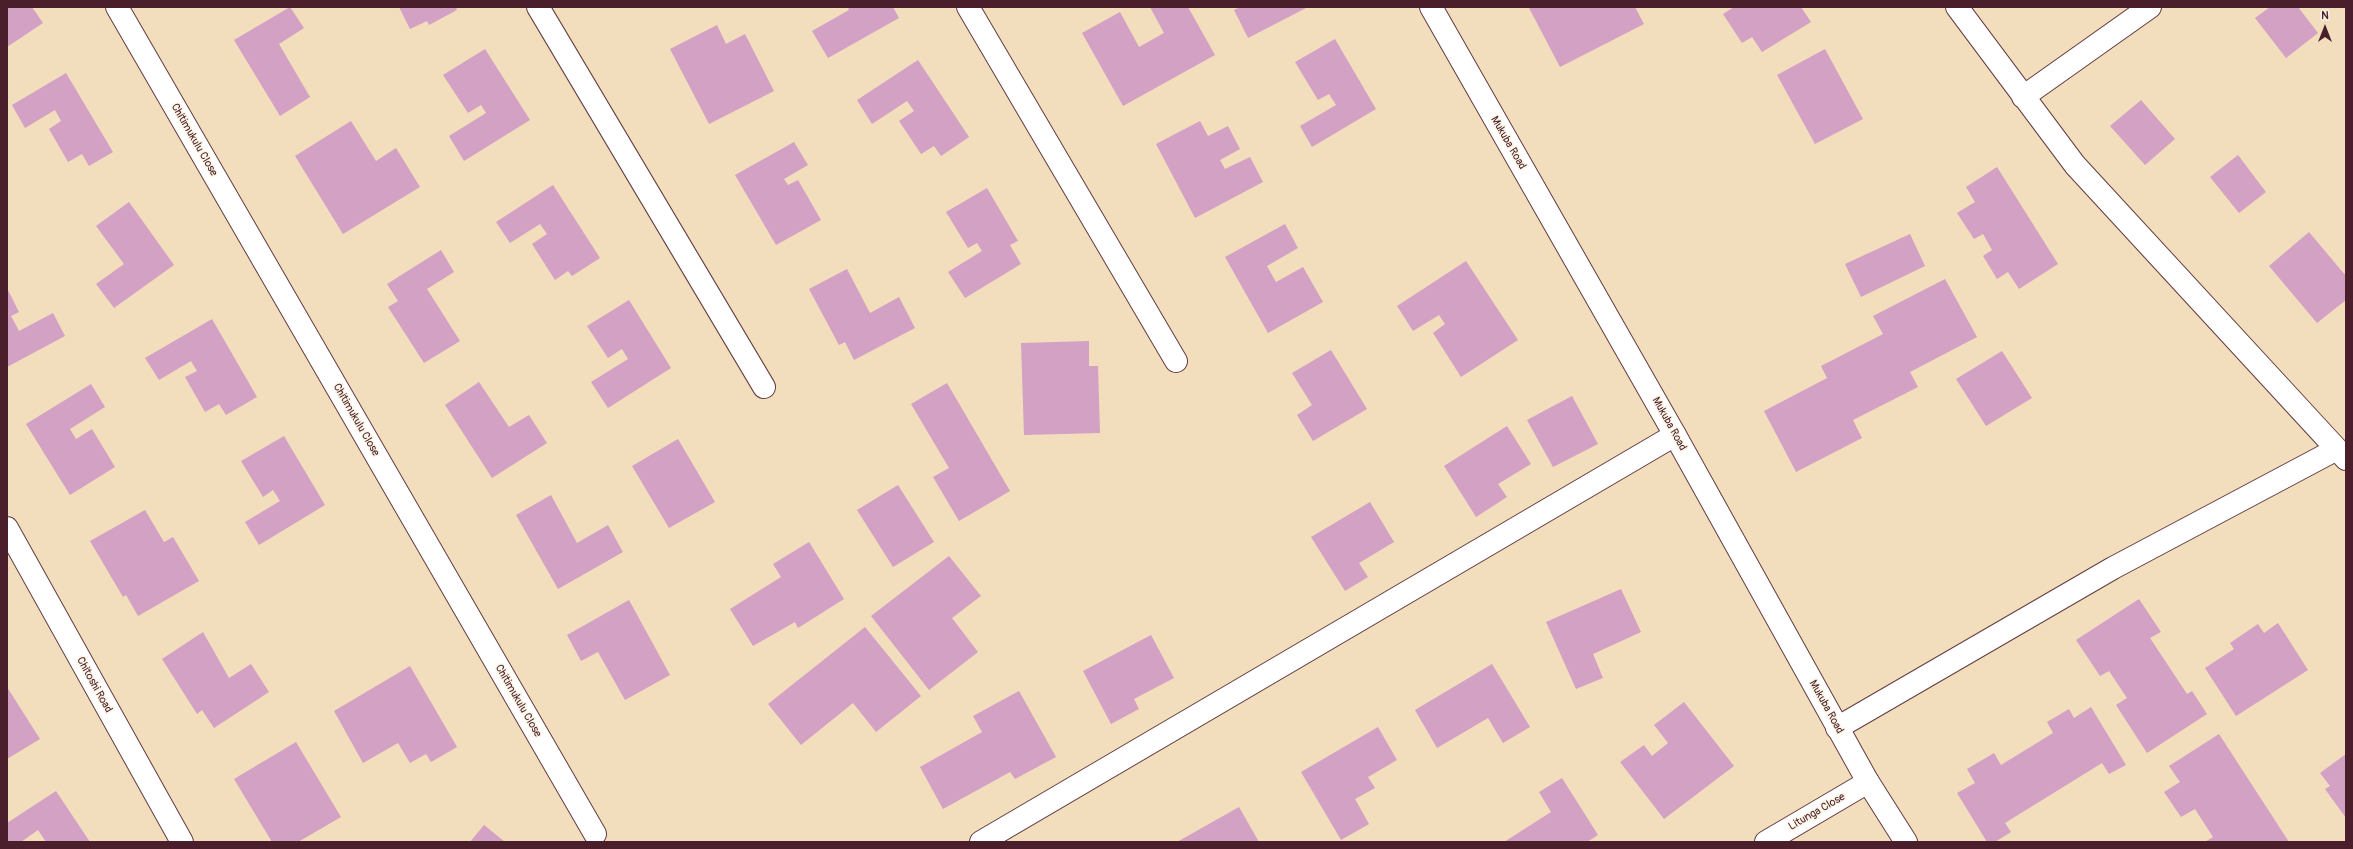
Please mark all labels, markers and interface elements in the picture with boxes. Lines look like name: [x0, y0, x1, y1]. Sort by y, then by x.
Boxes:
north arrow: [2305, 8, 2345, 48]
text: N: [2321, 9, 2329, 22]
street label: Chitimukulu Close: [168, 101, 220, 179]
street label: Mukuba Road: [1487, 114, 1529, 172]
street label: Chitimukulu Close: [330, 381, 382, 459]
street label: Mukuba Road: [1649, 395, 1689, 453]
street label: Chitoshi Road: [73, 655, 115, 715]
street label: Chitimukulu Close: [492, 662, 544, 740]
street label: Mukuba Road: [1806, 678, 1846, 736]
street label: Litunga Close: [1786, 791, 1848, 833]

